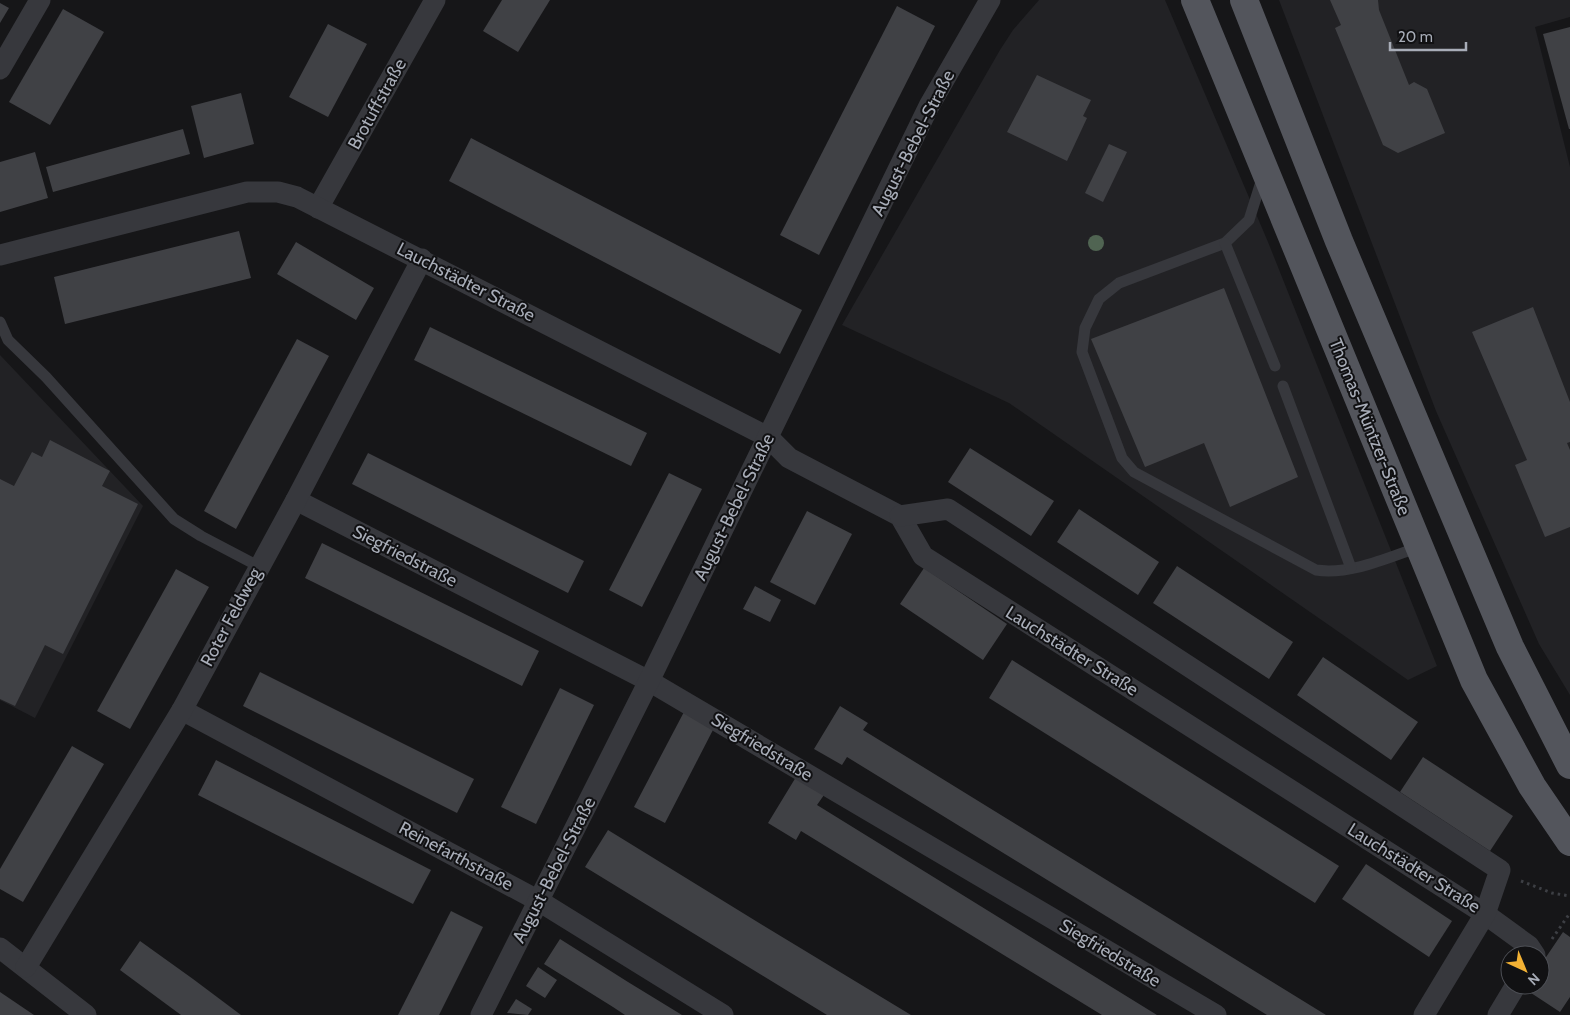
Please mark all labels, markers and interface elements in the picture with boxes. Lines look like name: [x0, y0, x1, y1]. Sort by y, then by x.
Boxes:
scale bar: [1390, 20, 1466, 52]
text: 20 m: [1398, 28, 1433, 46]
street label: Brotuffstraße: [343, 55, 411, 153]
street label: August-Bebel-Straße: [867, 66, 959, 220]
street label: Lauchstädter Straße: [393, 238, 539, 326]
street label: Thomas-Müntzer-Straße: [1324, 335, 1416, 519]
street label: August-Bebel-Straße: [689, 430, 779, 584]
street label: Siegfriedstraße: [349, 520, 461, 592]
street label: Roter Feldweg: [196, 563, 267, 670]
street label: Lauchstädter Straße: [1002, 601, 1142, 701]
street label: Siegfriedstraße: [707, 708, 817, 786]
street label: August-Bebel-Straße: [508, 793, 600, 947]
street label: Reinefarthstraße: [395, 817, 517, 895]
street label: Lauchstädter Straße: [1344, 818, 1484, 918]
street label: Siegfriedstraße: [1055, 914, 1165, 992]
north arrow: [1500, 945, 1550, 995]
text: N: [1524, 969, 1544, 989]

